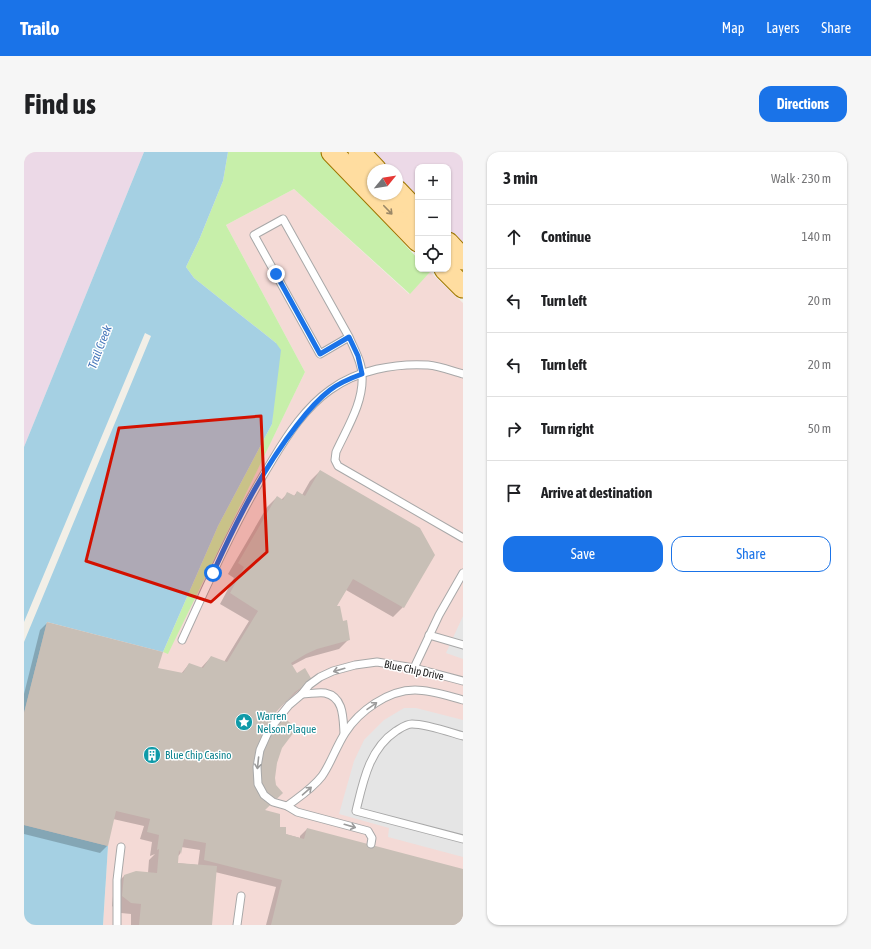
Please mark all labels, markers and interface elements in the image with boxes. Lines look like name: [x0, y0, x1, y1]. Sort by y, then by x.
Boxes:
text: Trailo: [20, 17, 59, 39]
text: Map: [722, 20, 744, 36]
text: Layers: [766, 20, 799, 36]
text: Share: [821, 20, 851, 36]
button: Directions: [759, 86, 847, 122]
text: Find us: [24, 88, 96, 120]
north arrow: [367, 164, 403, 200]
map controls: [415, 164, 451, 272]
button: +: [415, 164, 451, 200]
text: 3 min: [503, 168, 538, 188]
text: Walk · 230 m: [771, 171, 831, 186]
button: −: [415, 200, 451, 236]
one-way arrow: [384, 205, 393, 215]
icon: ahead: [503, 226, 525, 248]
text: Continue: [541, 228, 591, 245]
text: 140 m: [802, 229, 831, 244]
button: locate: [415, 236, 451, 272]
route end: [267, 265, 285, 283]
icon: left: [503, 290, 525, 312]
text: Turn left: [541, 292, 587, 309]
text: 20 m: [808, 293, 831, 308]
water label: Trail Creek: [85, 323, 115, 371]
icon: left: [503, 354, 525, 376]
text: Turn left: [541, 356, 587, 373]
text: 20 m: [808, 357, 831, 372]
icon: right: [503, 418, 525, 440]
text: Turn right: [541, 420, 594, 437]
text: 50 m: [808, 421, 831, 436]
icon: arrive: [503, 482, 525, 504]
text: Arrive at destination: [541, 484, 652, 501]
button: Save: [503, 536, 663, 572]
button: Share: [671, 536, 831, 572]
route start: [204, 564, 222, 582]
street label: Blue Chip Drive: [383, 658, 445, 682]
one-way arrow: [333, 667, 346, 674]
one-way arrow: [366, 702, 377, 710]
place label: Warren Nelson Plaque: [257, 710, 316, 735]
place icon: Warren Nelson Plaque: [234, 712, 254, 732]
building icon: Blue Chip Casino: [142, 745, 162, 765]
place label: Blue Chip Casino: [165, 749, 231, 761]
one-way arrow: [254, 756, 262, 769]
one-way arrow: [301, 787, 311, 796]
one-way arrow: [343, 823, 356, 830]

